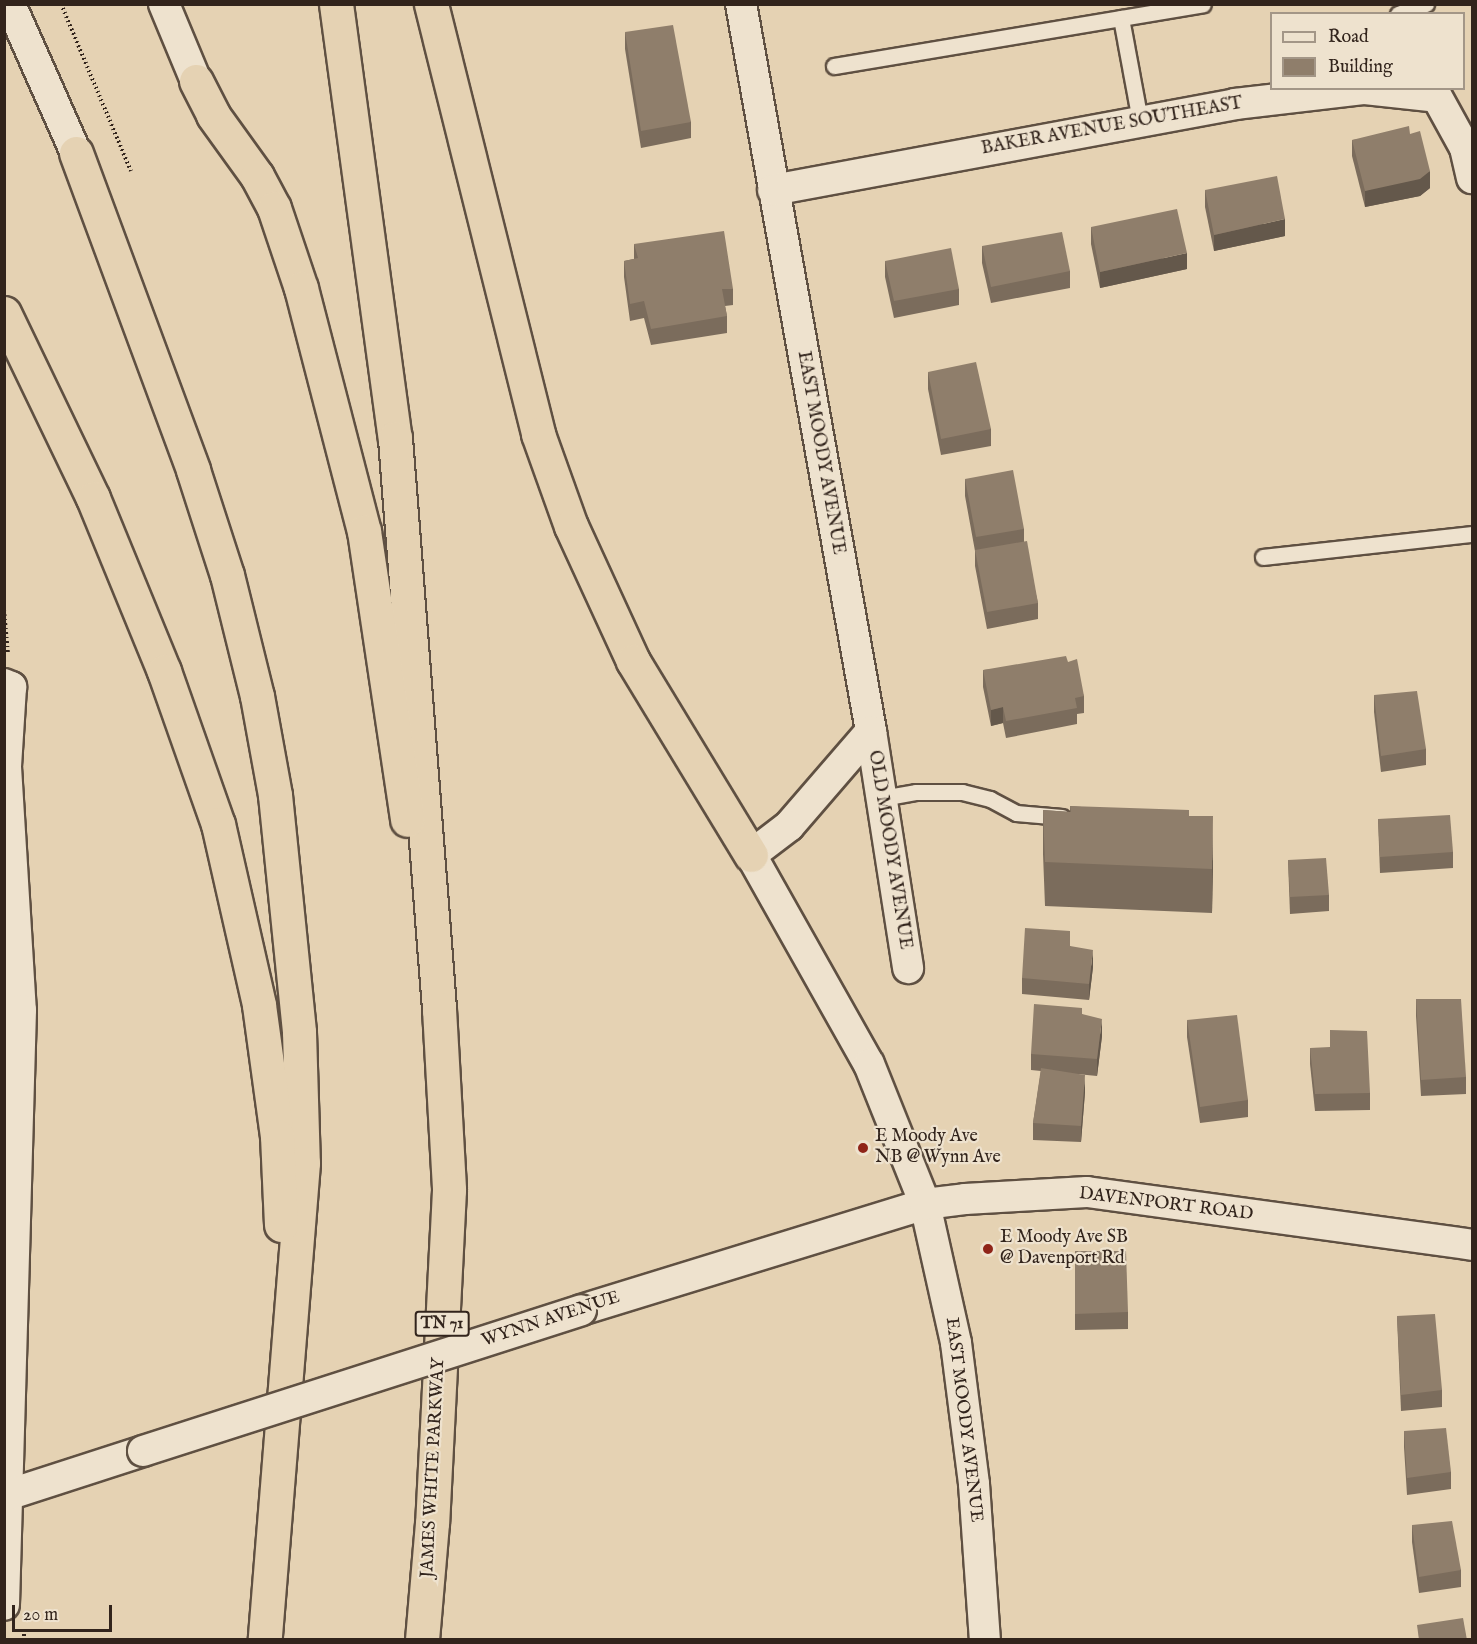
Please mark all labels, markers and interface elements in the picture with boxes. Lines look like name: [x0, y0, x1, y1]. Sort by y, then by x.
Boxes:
legend: [1270, 12, 1465, 90]
text: Road: [1328, 26, 1369, 49]
text: Building: [1328, 56, 1393, 79]
street label: BAKER AVENUE SOUTHEAST: [980, 93, 1244, 161]
street label: EAST MOODY AVENUE: [791, 350, 849, 556]
street label: OLD MOODY AVENUE: [863, 749, 915, 951]
place label: E Moody Ave NB @ Wynn Ave: [875, 1127, 1001, 1170]
marker: E Moody Ave NB @ Wynn Ave: [856, 1141, 870, 1155]
street label: DAVENPORT ROAD: [1078, 1184, 1254, 1226]
place label: E Moody Ave SB @ Davenport Rd: [1000, 1228, 1128, 1270]
marker: E Moody Ave SB @ Davenport Rd: [981, 1242, 995, 1256]
street label: WYNN AVENUE: [479, 1287, 623, 1353]
road number: TN 71: [414, 1311, 470, 1337]
street label: EAST MOODY AVENUE: [940, 1316, 986, 1524]
street label: JAMES WHITE PARKWAY: [417, 1357, 451, 1579]
scale bar: [15, 1593, 116, 1631]
text: 20 m: [23, 1604, 58, 1627]

